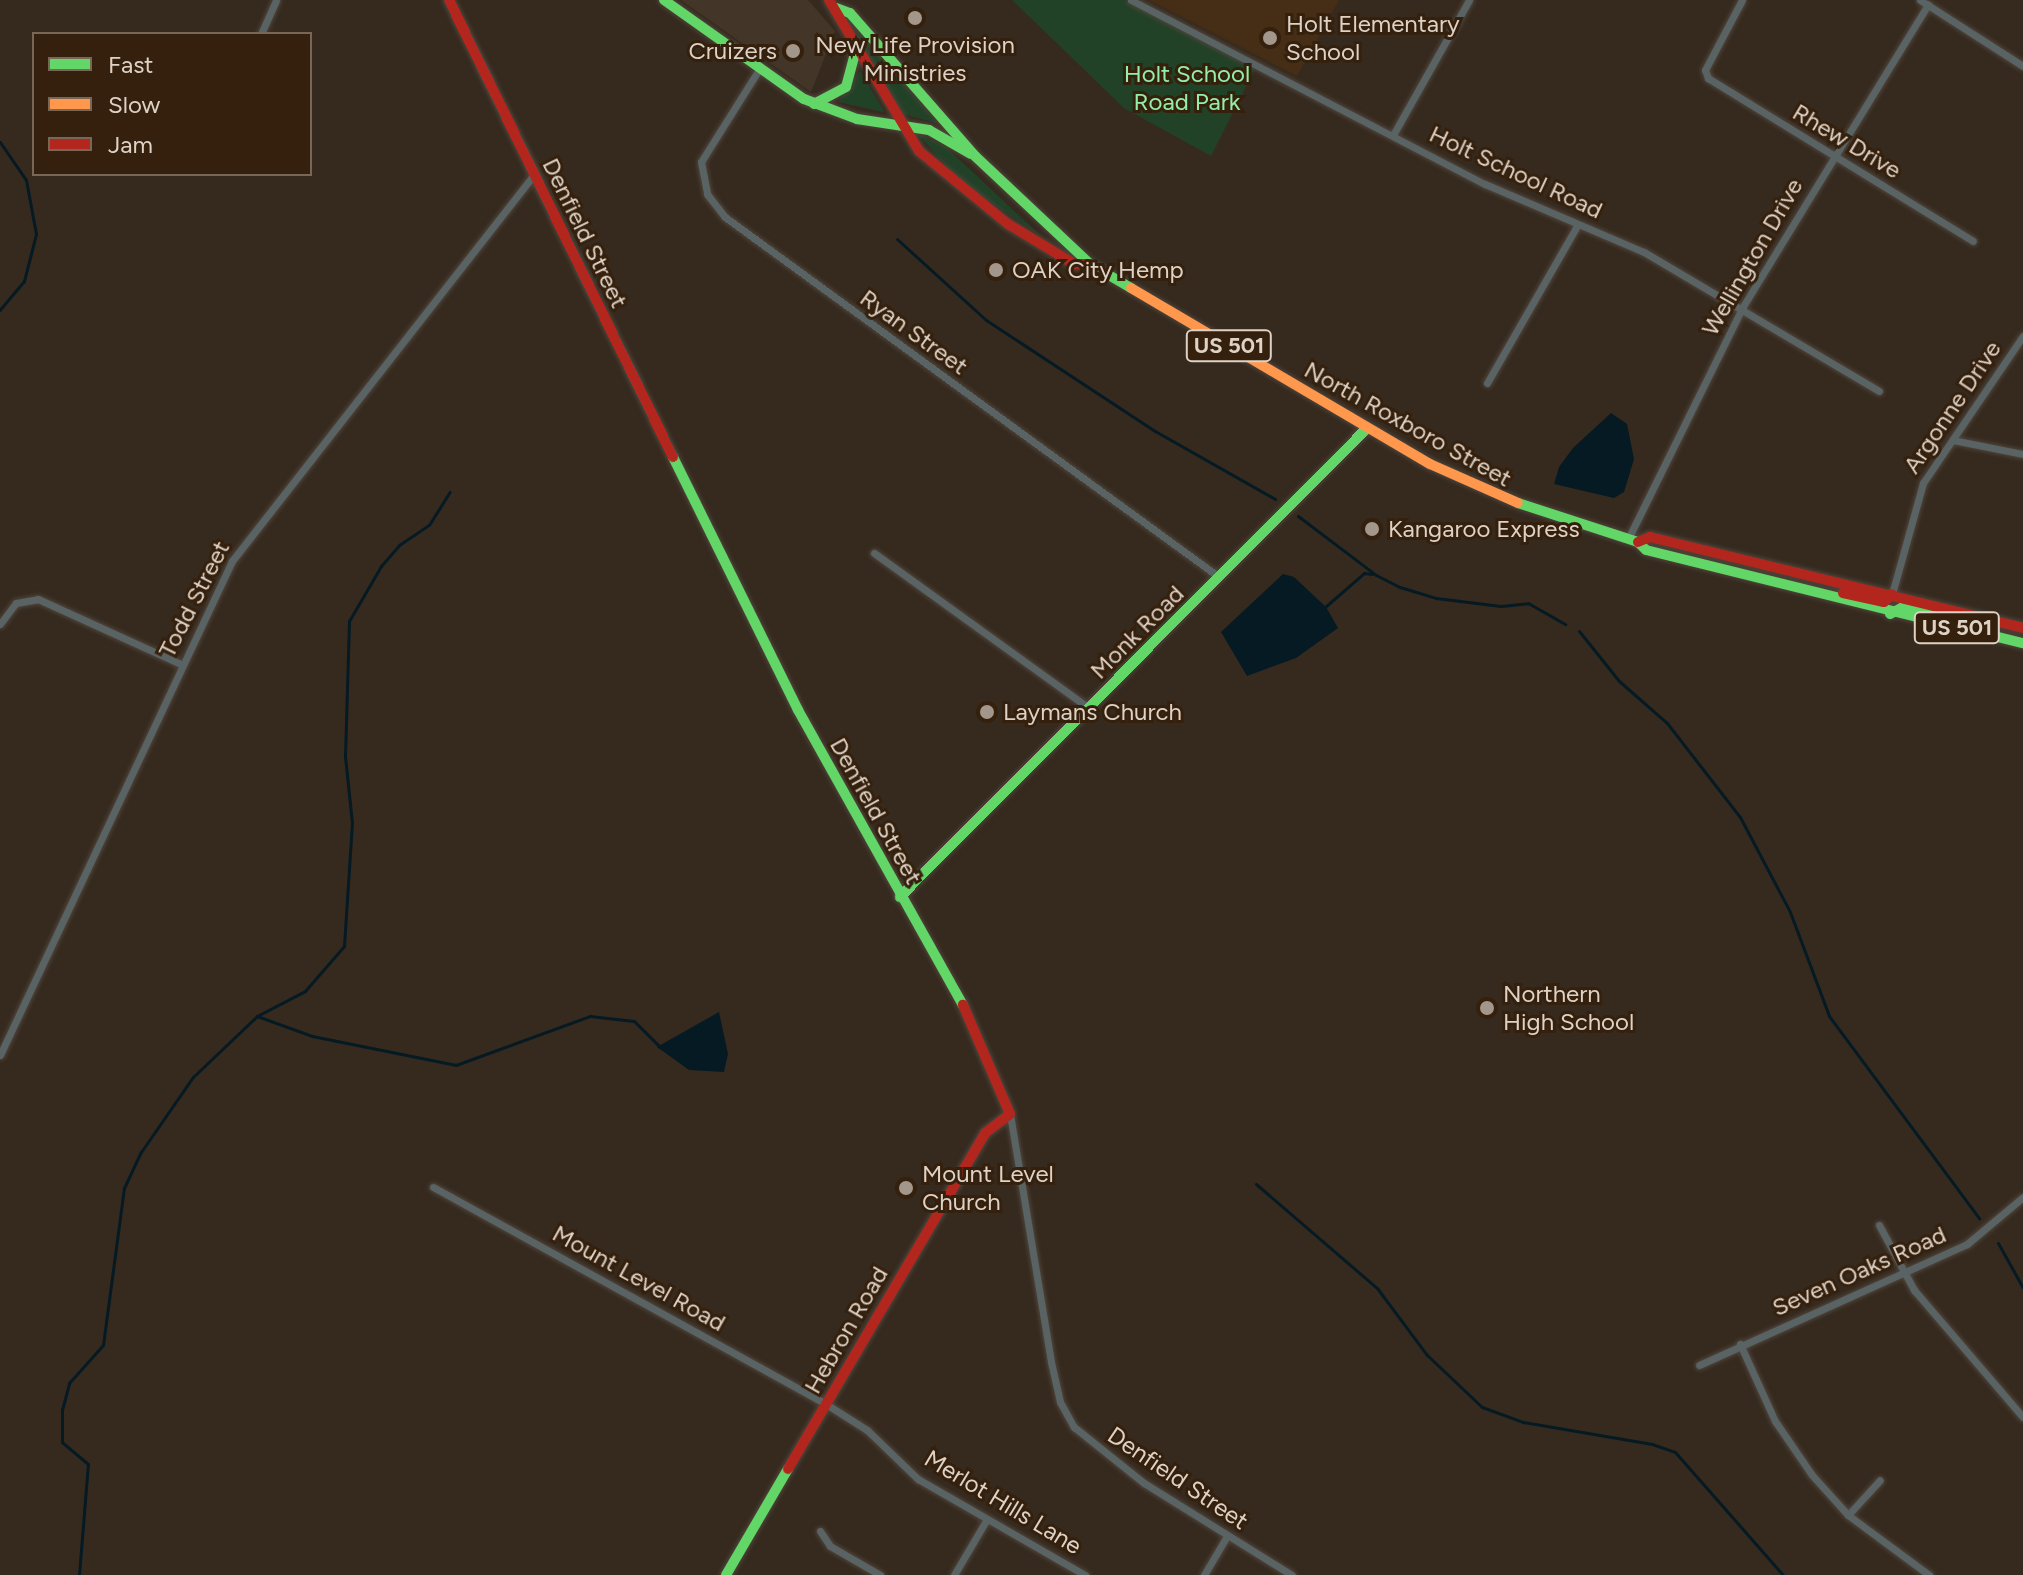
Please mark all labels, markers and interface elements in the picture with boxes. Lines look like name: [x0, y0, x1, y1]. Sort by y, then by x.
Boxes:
marker: New Life Provision Ministries: [906, 9, 924, 27]
place label: Holt Elementary School: [1286, 10, 1460, 66]
marker: Holt Elementary School: [1261, 29, 1279, 47]
place label: New Life Provision Ministries: [815, 31, 1015, 87]
legend: [32, 32, 312, 176]
place label: Cruizers: [688, 37, 777, 65]
marker: Cruizers: [784, 42, 802, 60]
text: Fast: [108, 50, 153, 79]
park label: Holt School Road Park: [1124, 60, 1250, 116]
text: Slow: [108, 90, 160, 119]
street label: Rhew Drive: [1788, 97, 1906, 185]
street label: Holt School Road: [1425, 119, 1607, 225]
text: Jam: [108, 130, 153, 159]
street label: Denfield Street: [536, 153, 634, 313]
street label: Wellington Drive: [1695, 173, 1809, 341]
place label: OAK City Hemp: [1012, 256, 1184, 284]
marker: OAK City Hemp: [987, 261, 1005, 279]
street label: Ryan Street: [855, 283, 973, 381]
road number: US 501: [1185, 328, 1273, 364]
street label: Argonne Drive: [1897, 335, 2007, 479]
street label: North Roxboro Street: [1299, 355, 1517, 493]
place label: Kangaroo Express: [1388, 515, 1580, 543]
marker: Kangaroo Express: [1363, 520, 1381, 538]
street label: Todd Street: [152, 536, 236, 662]
street label: Monk Road: [1084, 579, 1190, 685]
road number: US 501: [1913, 610, 2001, 646]
place label: Laymans Church: [1003, 698, 1182, 726]
marker: Laymans Church: [978, 703, 996, 721]
street label: Denfield Street: [824, 733, 928, 889]
place label: Northern High School: [1503, 980, 1634, 1036]
marker: Northern High School: [1478, 999, 1496, 1017]
place label: Mount Level Church: [922, 1160, 1054, 1216]
marker: Mount Level Church: [897, 1179, 915, 1197]
street label: Mount Level Road: [548, 1219, 730, 1337]
street label: Seven Oaks Road: [1768, 1220, 1950, 1322]
street label: Hebron Road: [798, 1261, 894, 1399]
street label: Denfield Street: [1102, 1420, 1254, 1536]
street label: Merlot Hills Lane: [919, 1444, 1087, 1560]

